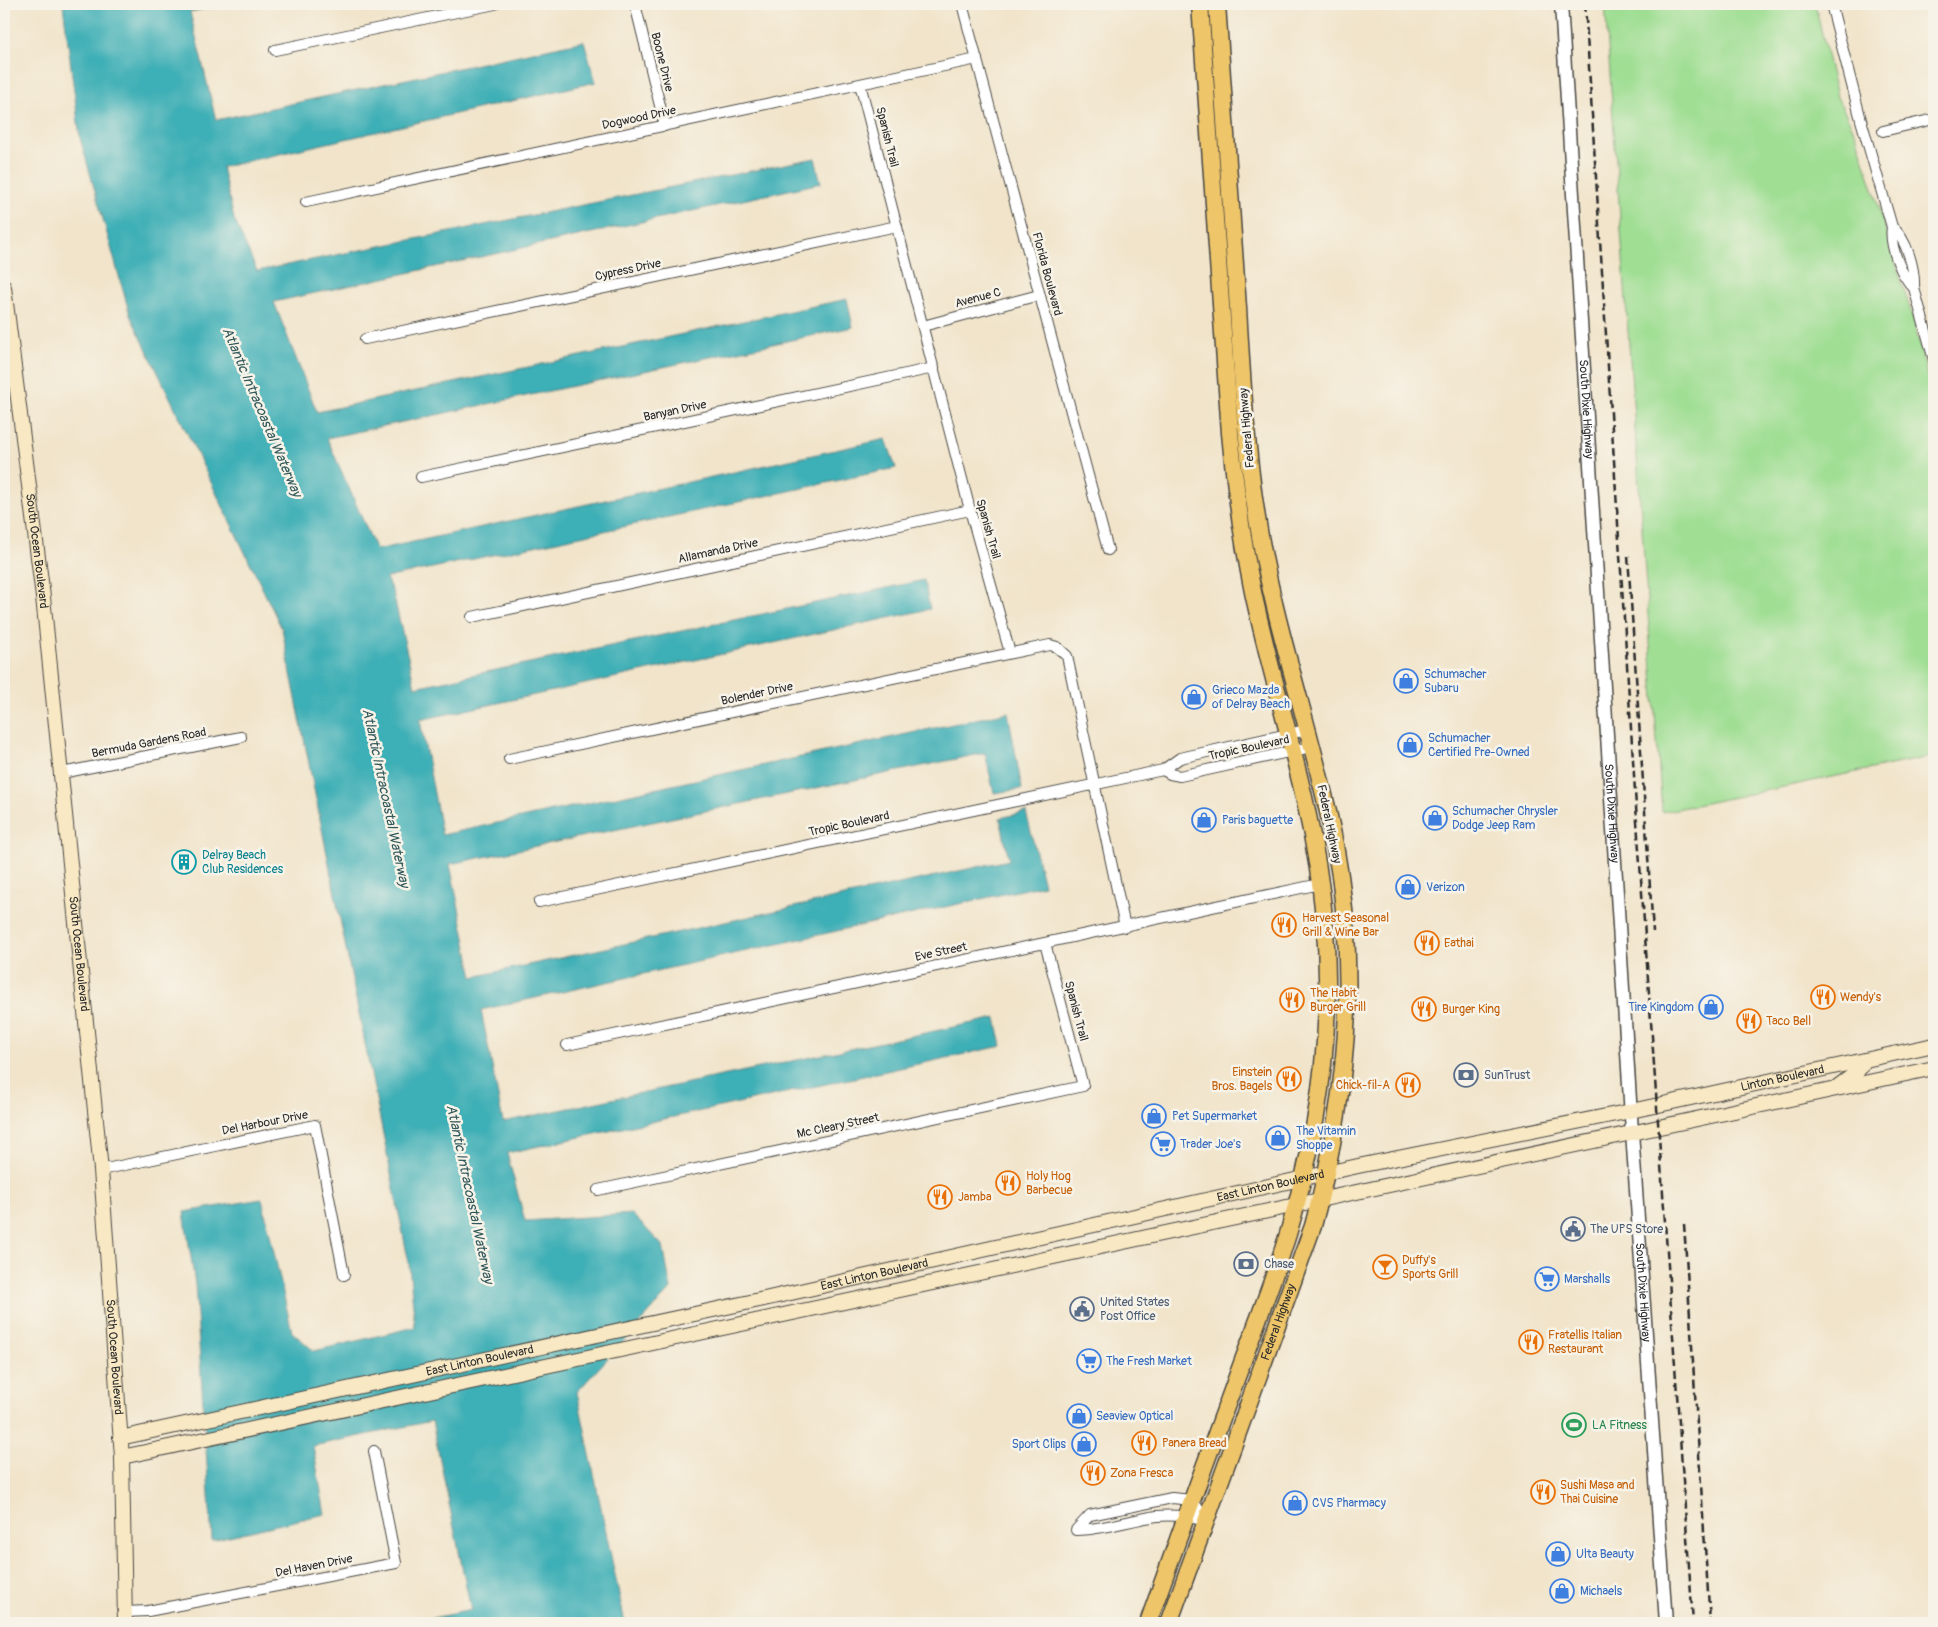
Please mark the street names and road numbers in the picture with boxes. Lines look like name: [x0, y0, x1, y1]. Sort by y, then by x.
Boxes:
street label: Boone Drive: [647, 31, 677, 93]
street label: Dogwood Drive: [601, 103, 677, 133]
street label: Spanish Trail: [872, 105, 902, 169]
street label: Florida Boulevard: [1029, 231, 1065, 318]
street label: Cypress Drive: [594, 256, 662, 284]
street label: Avenue C: [953, 285, 1003, 311]
street label: South Dixie Highway: [1576, 359, 1597, 459]
street label: Federal Highway: [1236, 387, 1258, 469]
street label: Banyan Drive: [642, 397, 708, 425]
street label: South Ocean Boulevard: [23, 492, 52, 609]
street label: Spanish Trail: [972, 497, 1004, 561]
street label: Allamanda Drive: [677, 535, 759, 567]
street label: Bolender Drive: [720, 679, 794, 709]
street label: Bermuda Gardens Road: [90, 725, 208, 761]
street label: Tropic Boulevard: [1207, 732, 1291, 764]
street label: South Dixie Highway: [1601, 763, 1623, 863]
street label: Federal Highway: [1313, 783, 1345, 865]
street label: Tropic Boulevard: [807, 808, 891, 840]
street label: South Ocean Boulevard: [66, 895, 92, 1012]
street label: Eve Street: [914, 939, 968, 965]
street label: Spanish Trail: [1061, 979, 1091, 1043]
street label: Linton Boulevard: [1739, 1062, 1826, 1094]
street label: Del Harbour Drive: [221, 1107, 309, 1139]
street label: Mc Cleary Street: [796, 1110, 881, 1142]
street label: East Linton Boulevard: [1215, 1166, 1326, 1205]
street label: South Dixie Highway: [1632, 1242, 1654, 1342]
street label: East Linton Boulevard: [819, 1255, 930, 1294]
street label: Federal Highway: [1257, 1282, 1299, 1363]
street label: South Ocean Boulevard: [103, 1299, 126, 1416]
street label: East Linton Boulevard: [424, 1341, 535, 1379]
street label: Del Haven Drive: [274, 1551, 354, 1581]

